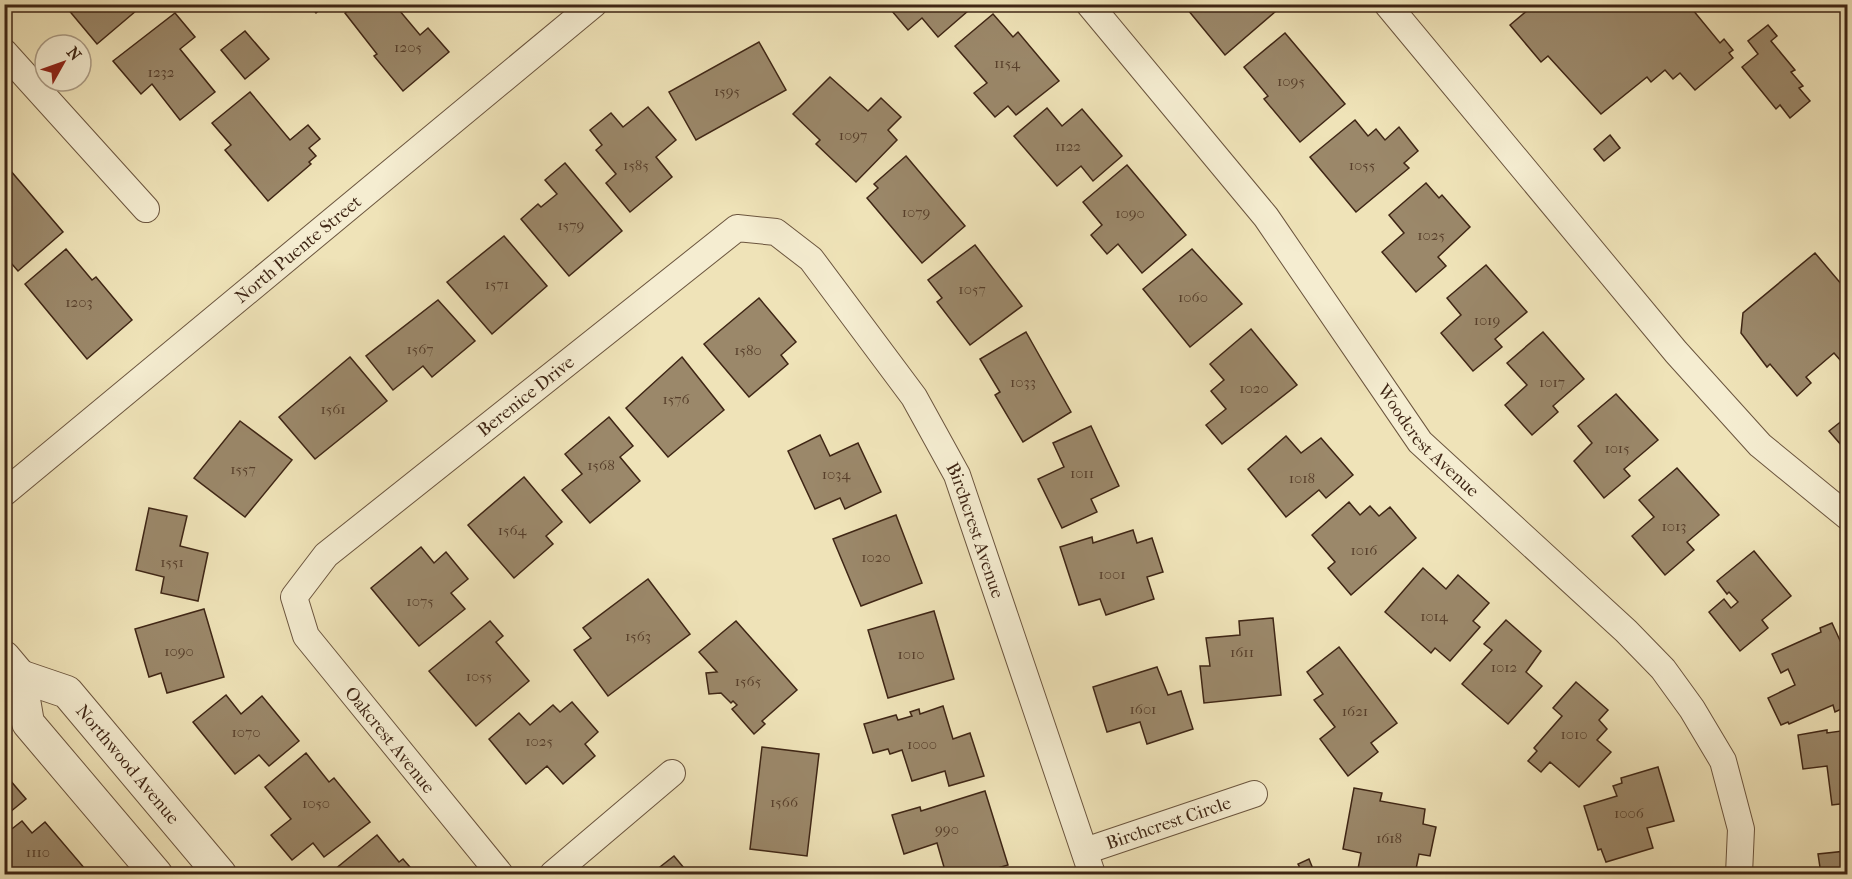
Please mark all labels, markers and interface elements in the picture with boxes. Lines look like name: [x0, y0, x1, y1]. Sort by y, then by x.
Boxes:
north arrow: [33, 33, 93, 93]
house number: 1205: [394, 38, 422, 56]
text: N: [63, 43, 86, 65]
house number: 1154: [994, 54, 1021, 72]
house number: 1232: [148, 63, 175, 81]
house number: 1095: [1277, 72, 1305, 90]
house number: 1595: [714, 82, 740, 100]
house number: 1097: [839, 126, 867, 144]
house number: 1122: [1055, 137, 1081, 155]
house number: 1585: [623, 156, 649, 174]
house number: 1055: [1349, 156, 1375, 174]
street label: North Puente Street: [231, 191, 366, 308]
house number: 1079: [902, 203, 930, 221]
house number: 1090: [1115, 204, 1145, 222]
house number: 1579: [558, 216, 585, 234]
house number: 1025: [1417, 226, 1445, 244]
house number: 1571: [485, 275, 509, 293]
house number: 1057: [958, 280, 986, 298]
house number: 1060: [1178, 288, 1208, 306]
house number: 1203: [65, 293, 93, 311]
house number: 1019: [1474, 311, 1500, 329]
house number: 1567: [406, 340, 434, 358]
house number: 1580: [734, 341, 762, 359]
street label: Berenice Drive: [474, 352, 579, 441]
house number: 1033: [1010, 373, 1036, 391]
house number: 1017: [1539, 373, 1565, 391]
house number: 1020: [1239, 379, 1269, 397]
street label: Woodcrest Avenue: [1372, 380, 1483, 502]
house number: 1576: [662, 390, 690, 408]
house number: 1561: [320, 400, 346, 418]
house number: 1015: [1604, 439, 1630, 457]
house number: 1568: [587, 456, 615, 474]
street label: Birchcrest Avenue: [941, 459, 1008, 601]
house number: 1557: [230, 460, 256, 478]
house number: 1011: [1070, 464, 1094, 482]
house number: 1034: [822, 465, 851, 483]
house number: 1018: [1289, 469, 1315, 487]
house number: 1013: [1662, 517, 1686, 535]
house number: 1564: [498, 521, 527, 539]
house number: 1016: [1351, 541, 1378, 559]
house number: 1020: [861, 548, 891, 566]
house number: 1551: [160, 553, 184, 571]
house number: 1001: [1098, 565, 1126, 583]
house number: 1075: [406, 592, 434, 610]
house number: 1014: [1420, 607, 1449, 625]
house number: 1563: [625, 627, 651, 645]
house number: 1090: [164, 642, 194, 660]
house number: 1611: [1230, 643, 1254, 661]
house number: 1010: [898, 645, 925, 663]
house number: 1012: [1491, 658, 1518, 676]
house number: 1055: [466, 667, 492, 685]
house number: 1565: [735, 672, 761, 690]
street label: Oakcrest Avenue: [340, 683, 439, 798]
house number: 1601: [1130, 700, 1156, 718]
street label: Northwood Avenue: [71, 701, 183, 829]
house number: 1621: [1342, 702, 1368, 720]
house number: 1070: [231, 723, 261, 741]
house number: 1010: [1561, 725, 1588, 743]
house number: 1025: [525, 732, 553, 750]
house number: 1000: [907, 735, 937, 753]
house number: 1566: [770, 793, 799, 811]
street label: Birchcrest Circle: [1103, 793, 1234, 854]
house number: 1050: [302, 794, 330, 812]
house number: 1006: [1614, 804, 1645, 822]
house number: 990: [935, 820, 959, 838]
house number: 1618: [1376, 829, 1402, 847]
house number: 1110: [26, 843, 50, 861]

